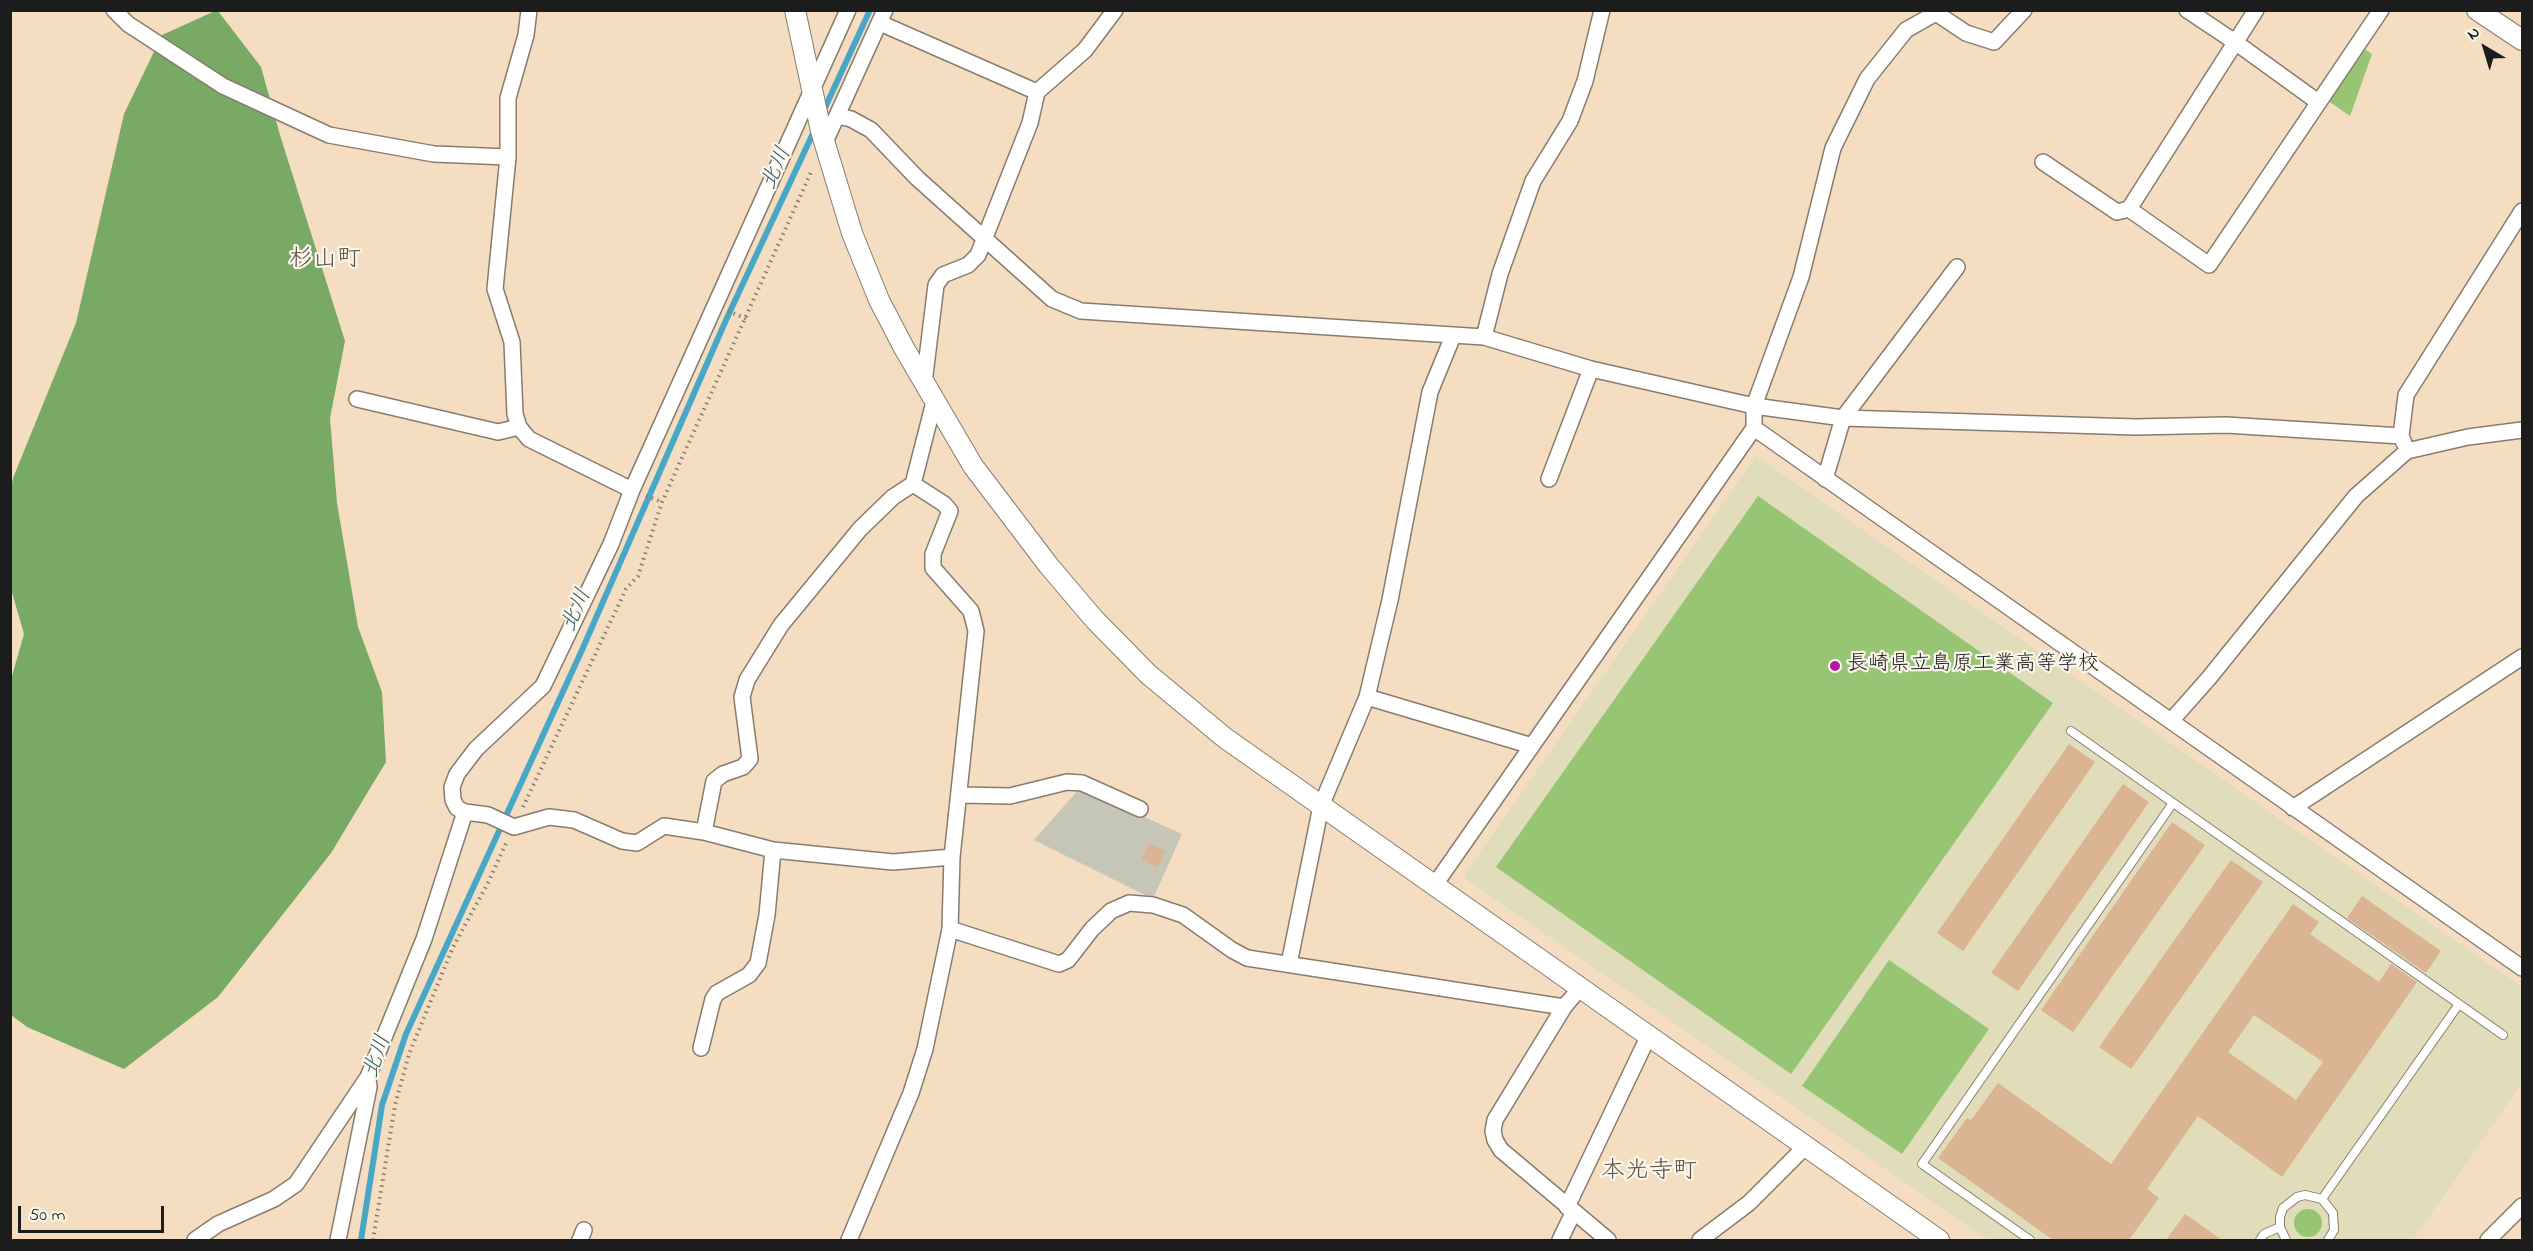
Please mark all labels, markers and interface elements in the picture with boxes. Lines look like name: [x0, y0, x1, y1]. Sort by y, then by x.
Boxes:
north arrow: [2455, 18, 2515, 78]
text: N: [2462, 21, 2486, 47]
water label: 北川: [757, 144, 799, 194]
district label: 杉山町: [289, 247, 361, 275]
water label: 北川: [557, 586, 599, 636]
place label: 長崎県立島原工業高等学校: [1847, 653, 2099, 679]
marker: 長崎県立島原工業高等学校: [1828, 659, 1842, 673]
water label: 北川: [359, 1032, 399, 1082]
district label: 本光寺町: [1601, 1159, 1697, 1187]
scale bar: [21, 1194, 166, 1232]
text: 50 m: [29, 1203, 66, 1229]

